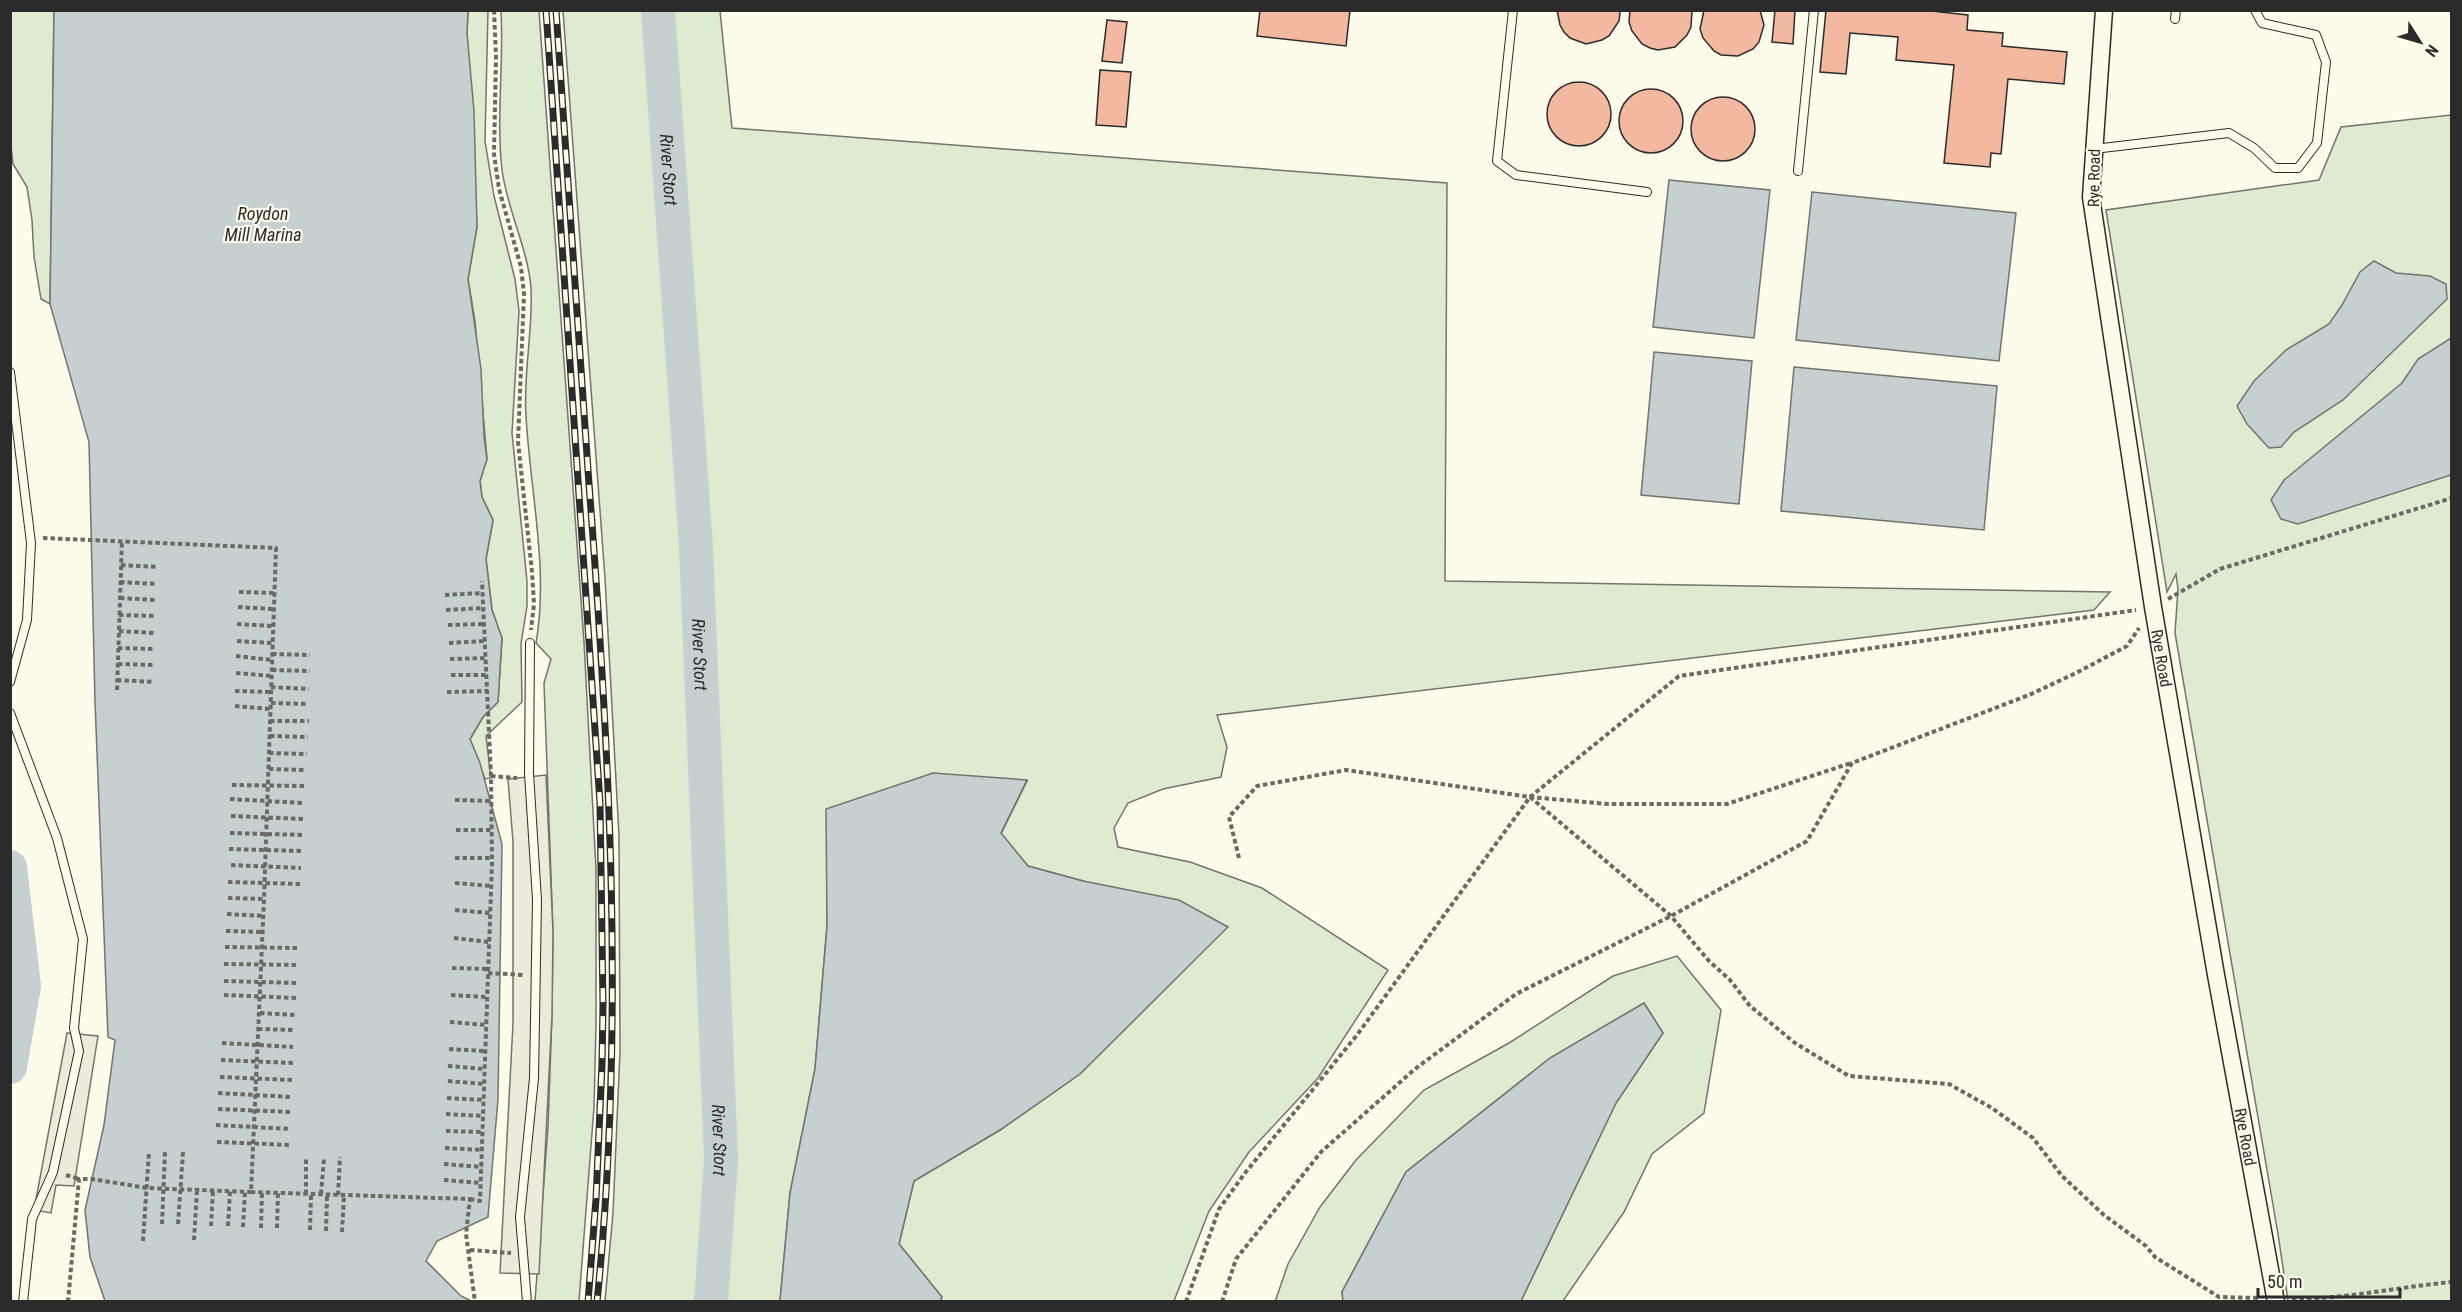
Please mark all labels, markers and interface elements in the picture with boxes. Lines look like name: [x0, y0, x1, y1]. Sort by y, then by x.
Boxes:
north arrow: [2390, 12, 2450, 72]
text: N: [2421, 41, 2442, 60]
water label: River Stort: [656, 133, 682, 207]
street label: Rye Road: [2084, 149, 2104, 207]
water label: Roydon Mill Marina: [224, 203, 302, 245]
water label: River Stort: [688, 618, 712, 692]
street label: Rye Road: [2147, 628, 2176, 689]
water label: River Stort: [708, 1104, 732, 1178]
street label: Rye Road: [2231, 1106, 2260, 1167]
scale bar: [2258, 1261, 2400, 1299]
text: 50 m: [2267, 1271, 2302, 1292]

